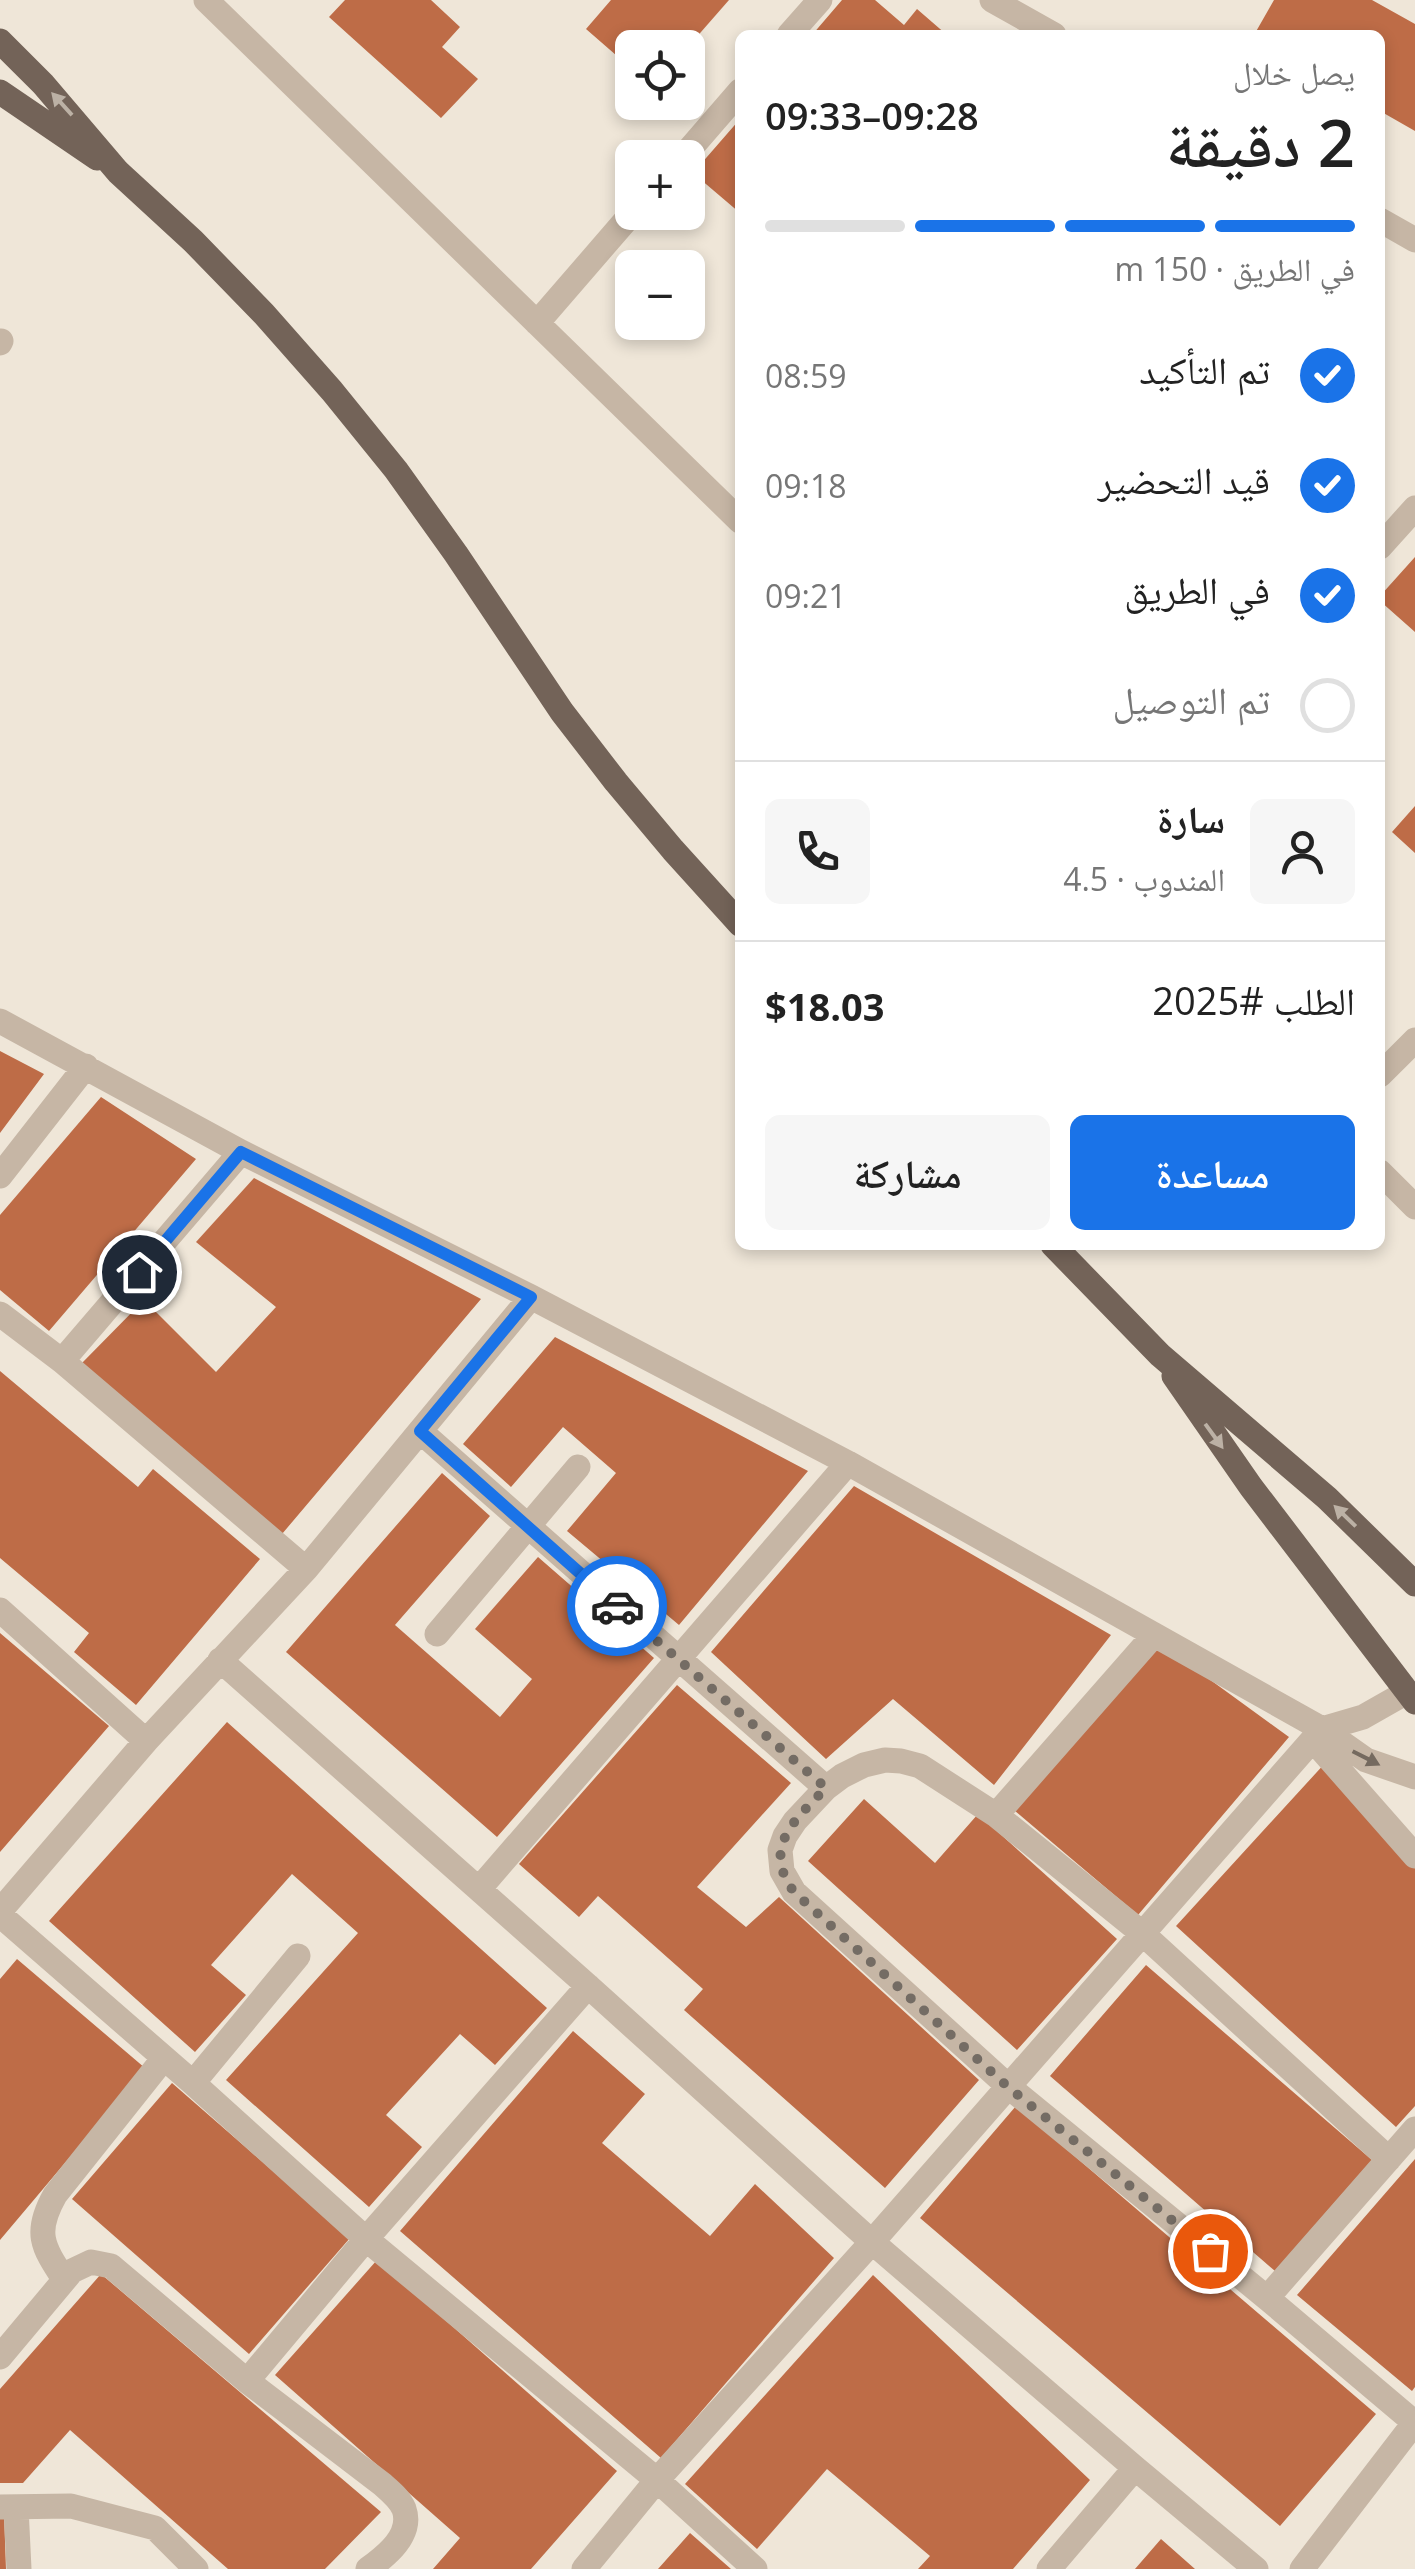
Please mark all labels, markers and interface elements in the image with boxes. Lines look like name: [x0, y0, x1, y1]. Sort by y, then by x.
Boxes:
map controls: [615, 30, 705, 340]
button: locate: [615, 30, 705, 120]
text: يصل خلال: [1233, 51, 1355, 94]
text: 09:28–09:33: [765, 89, 979, 141]
one-way arrow: [51, 92, 74, 116]
text: 2 دقيقة: [1166, 98, 1355, 186]
button: +: [615, 140, 705, 230]
text: في الطريق · 150 m: [1114, 247, 1355, 290]
button: −: [615, 250, 705, 340]
text: تم التأكيد: [1139, 343, 1270, 395]
icon: check: [1300, 348, 1355, 403]
text: 08:59: [765, 354, 847, 397]
text: قيد التحضير: [1098, 453, 1270, 505]
icon: check: [1300, 458, 1355, 513]
text: 09:18: [765, 464, 847, 507]
text: في الطريق: [1124, 563, 1270, 615]
icon: check: [1300, 568, 1355, 623]
text: 09:21: [765, 574, 847, 617]
text: تم التوصيل: [1112, 673, 1270, 725]
text: سارة: [1157, 792, 1225, 844]
button: phone: [765, 799, 870, 904]
button: person: [1250, 799, 1355, 904]
text: المندوب · 4.5: [1063, 857, 1225, 900]
text: الطلب #2025: [1152, 974, 1355, 1026]
text: $18.03: [765, 980, 884, 1032]
button: مشاركة: [765, 1115, 1050, 1230]
button: مساعدة: [1070, 1115, 1355, 1230]
pin: [97, 1230, 182, 1315]
icon: home: [112, 1245, 167, 1300]
one-way arrow: [1204, 1423, 1223, 1450]
one-way arrow: [1334, 1505, 1358, 1528]
courier: [567, 1556, 667, 1656]
icon: car: [590, 1579, 645, 1634]
one-way arrow: [1351, 1749, 1380, 1766]
pin: [1168, 2209, 1253, 2294]
icon: bag: [1183, 2224, 1238, 2279]

